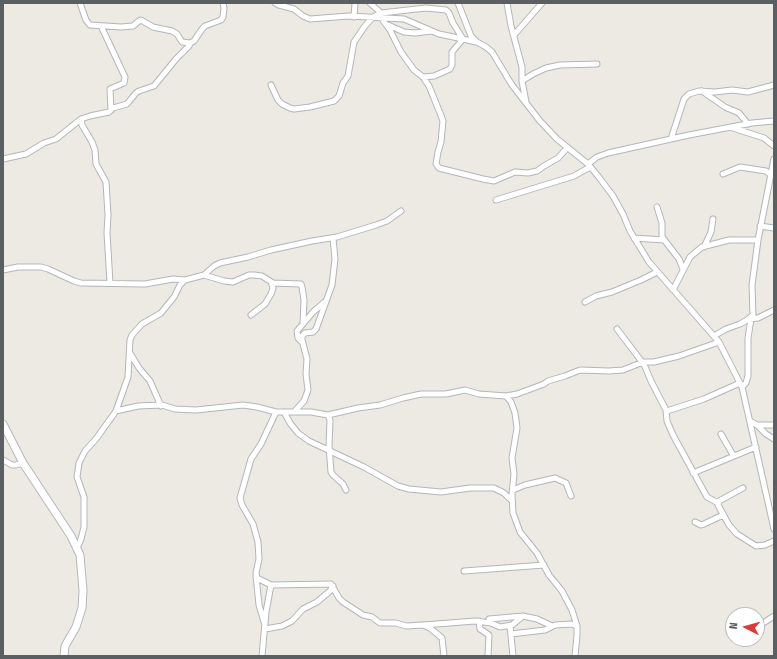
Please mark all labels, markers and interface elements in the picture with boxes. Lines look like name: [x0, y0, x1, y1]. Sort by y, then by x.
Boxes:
north arrow: [725, 607, 765, 647]
text: N: [727, 622, 740, 630]

